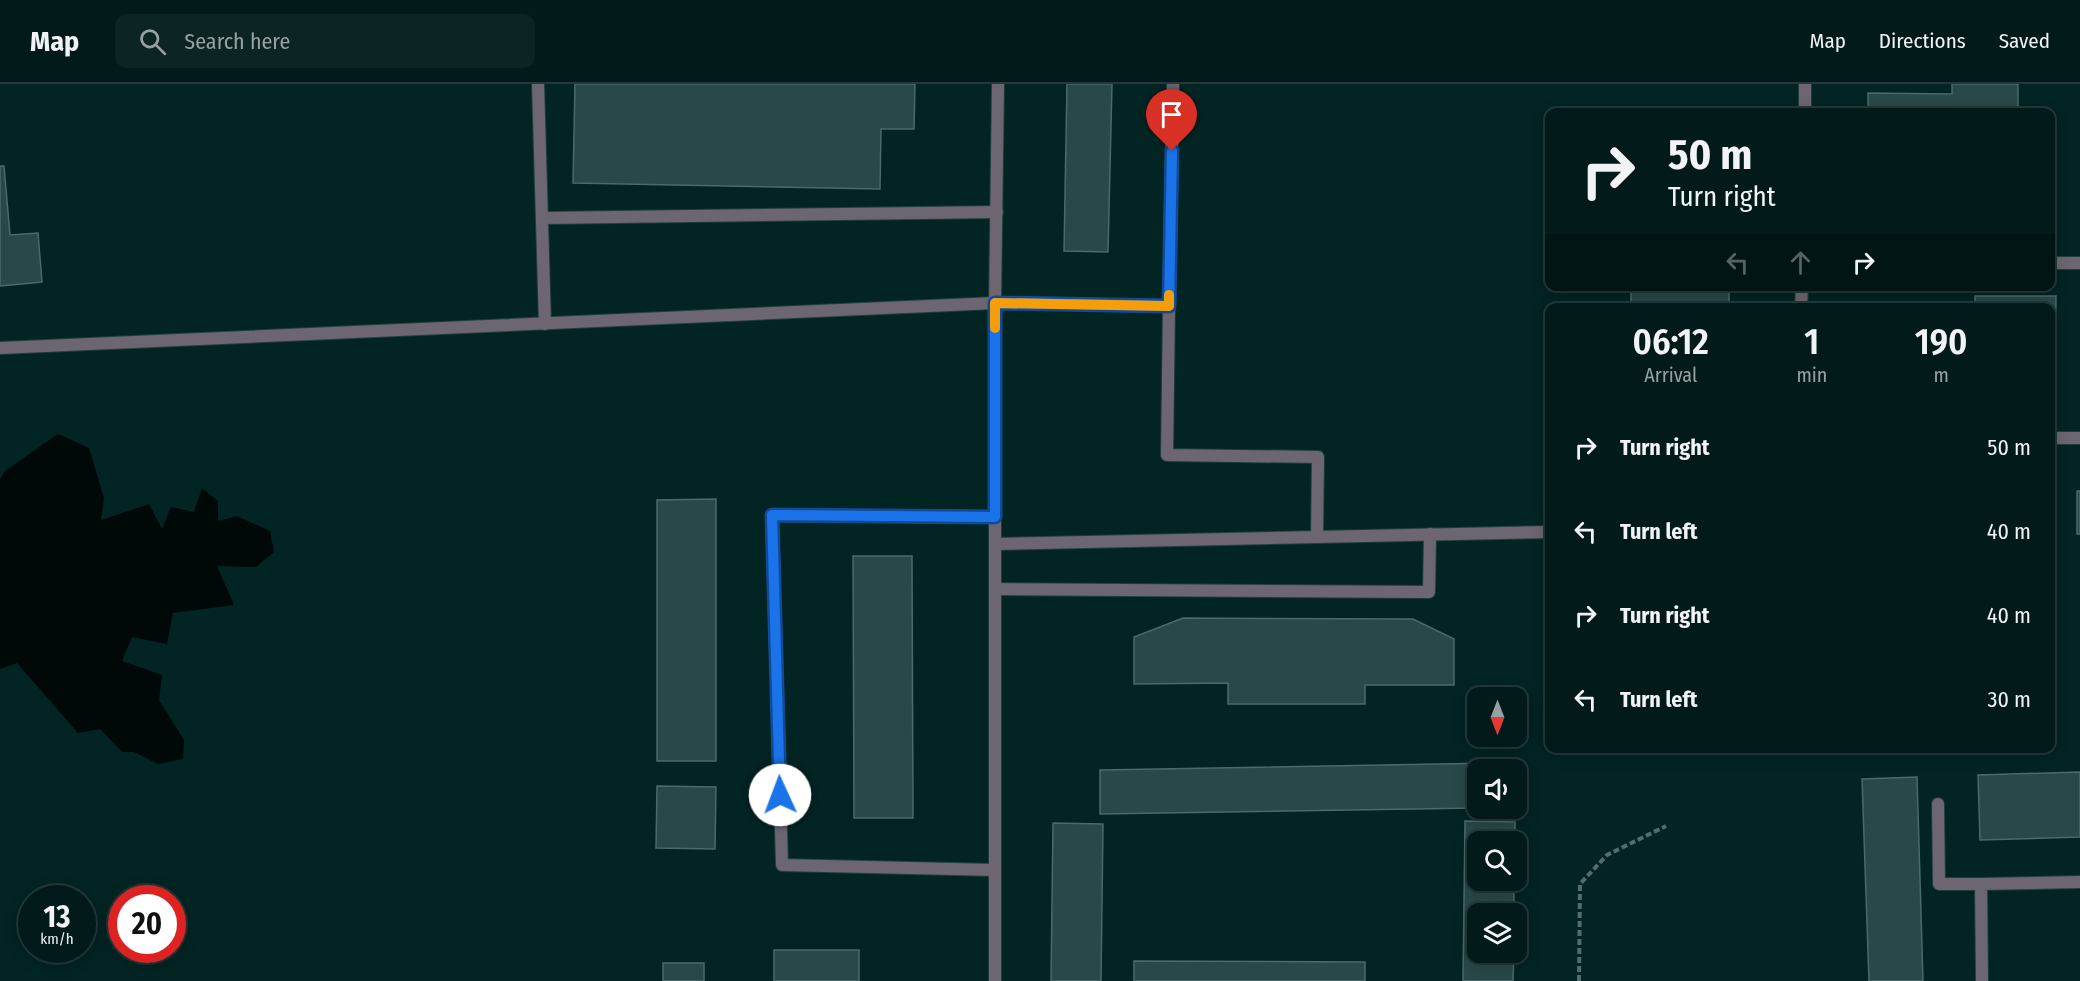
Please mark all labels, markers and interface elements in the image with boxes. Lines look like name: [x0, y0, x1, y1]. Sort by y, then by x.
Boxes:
search box: [115, 14, 535, 68]
text: Map: [30, 25, 79, 58]
icon: search: [136, 25, 169, 58]
text: Search here: [184, 28, 290, 55]
text: Map: [1809, 28, 1846, 54]
text: Directions: [1879, 28, 1966, 54]
text: Saved: [1999, 28, 2050, 54]
pin: [1146, 89, 1197, 151]
icon: arrive: [1155, 98, 1188, 131]
text: 50 m: [1668, 130, 1752, 180]
icon: right: [1569, 132, 1647, 210]
text: Turn right: [1668, 181, 1776, 213]
icon: left: [1721, 246, 1754, 279]
icon: ahead: [1784, 246, 1817, 279]
icon: right: [1847, 246, 1880, 279]
text: 06:12: [1632, 320, 1709, 364]
text: 1: [1804, 320, 1819, 364]
text: 190: [1915, 320, 1968, 364]
text: Arrival: [1644, 363, 1697, 387]
text: min: [1796, 363, 1827, 387]
text: m: [1933, 363, 1949, 387]
icon: right: [1569, 431, 1602, 464]
text: Turn right: [1620, 434, 1709, 461]
text: 50 m: [1987, 434, 2031, 461]
icon: left: [1569, 515, 1602, 548]
text: Turn left: [1620, 518, 1698, 545]
text: 40 m: [1987, 518, 2031, 545]
icon: right: [1569, 599, 1602, 632]
text: Turn right: [1620, 602, 1709, 629]
text: 40 m: [1987, 602, 2031, 629]
icon: left: [1569, 683, 1602, 716]
text: Turn left: [1620, 686, 1698, 713]
text: 30 m: [1988, 686, 2031, 713]
north arrow: [1467, 687, 1527, 747]
map controls: [1467, 687, 1527, 963]
button: sound: [1467, 759, 1527, 819]
position arrow: [748, 763, 812, 827]
button: search: [1467, 831, 1527, 891]
speed limit sign: 20: [108, 885, 186, 963]
text: 13: [44, 899, 70, 935]
button: layers: [1467, 903, 1527, 963]
text: km/h: [40, 930, 74, 948]

